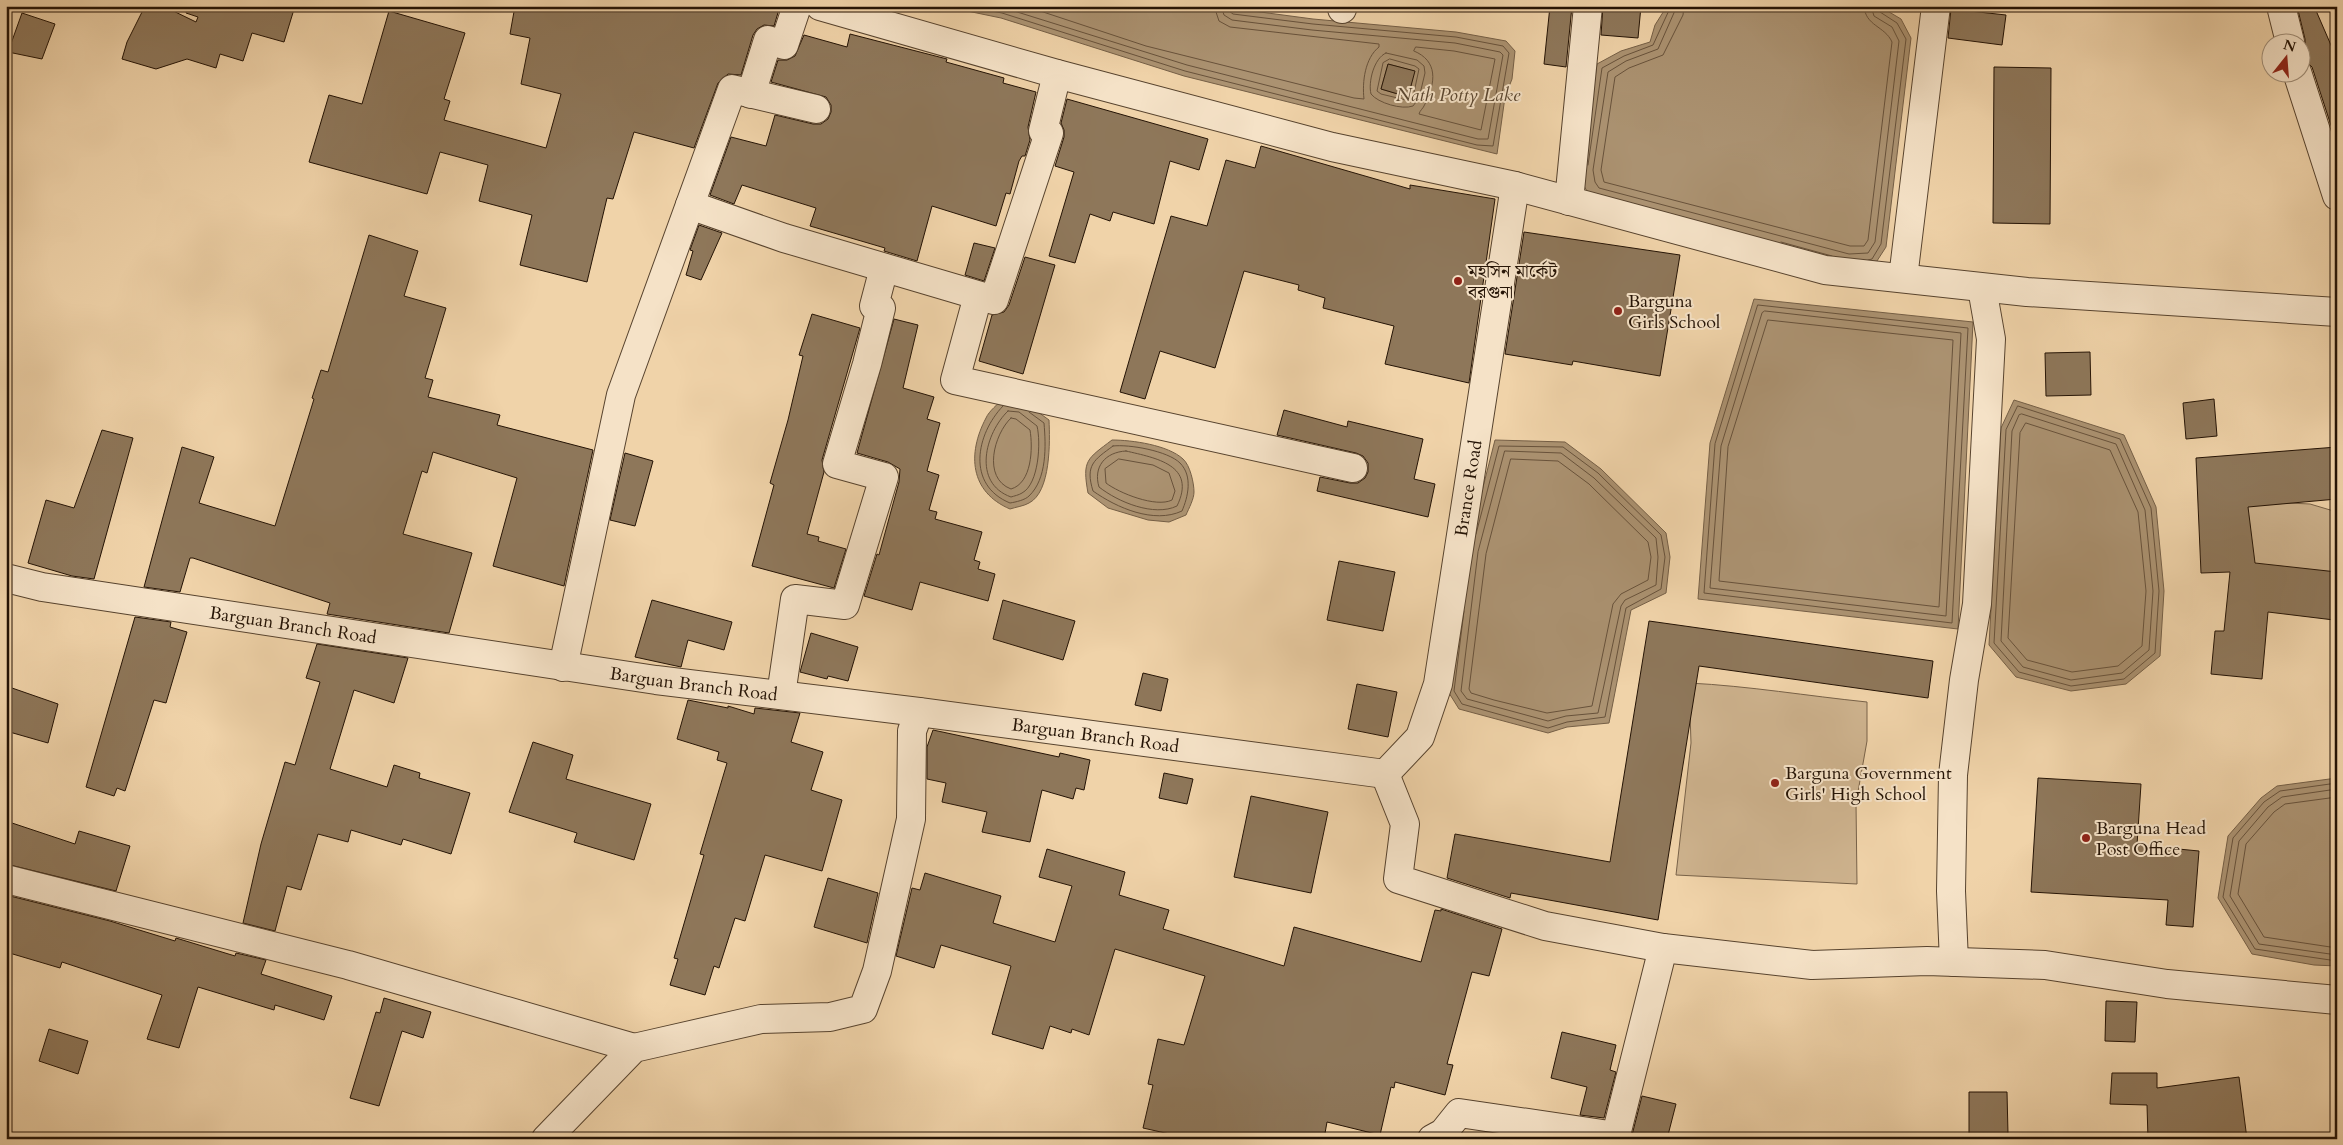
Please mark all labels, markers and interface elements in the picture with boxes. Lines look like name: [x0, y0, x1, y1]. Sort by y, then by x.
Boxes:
north arrow: [2260, 32, 2310, 82]
text: N: [2281, 35, 2298, 57]
water label: Nath Potty Lake: [1396, 82, 1521, 108]
place label: মহসিন মার্কেট বরগুনা: [1467, 259, 1558, 305]
marker: মহসিন মার্কেট বরগুনা: [1452, 275, 1464, 287]
place label: Barguna Girls School: [1628, 289, 1721, 335]
marker: Barguna Girls School: [1612, 305, 1624, 317]
street label: Brance Road: [1448, 438, 1488, 538]
street label: Barguan Branch Road: [208, 600, 379, 650]
street label: Barguan Branch Road: [608, 661, 779, 707]
street label: Barguan Branch Road: [1010, 712, 1181, 759]
place label: Barguna Government Girls' High School: [1785, 761, 1952, 807]
marker: Barguna Government Girls' High School: [1769, 777, 1781, 789]
place label: Barguna Head Post Office: [2096, 816, 2206, 862]
marker: Barguna Head Post Office: [2080, 832, 2092, 844]

